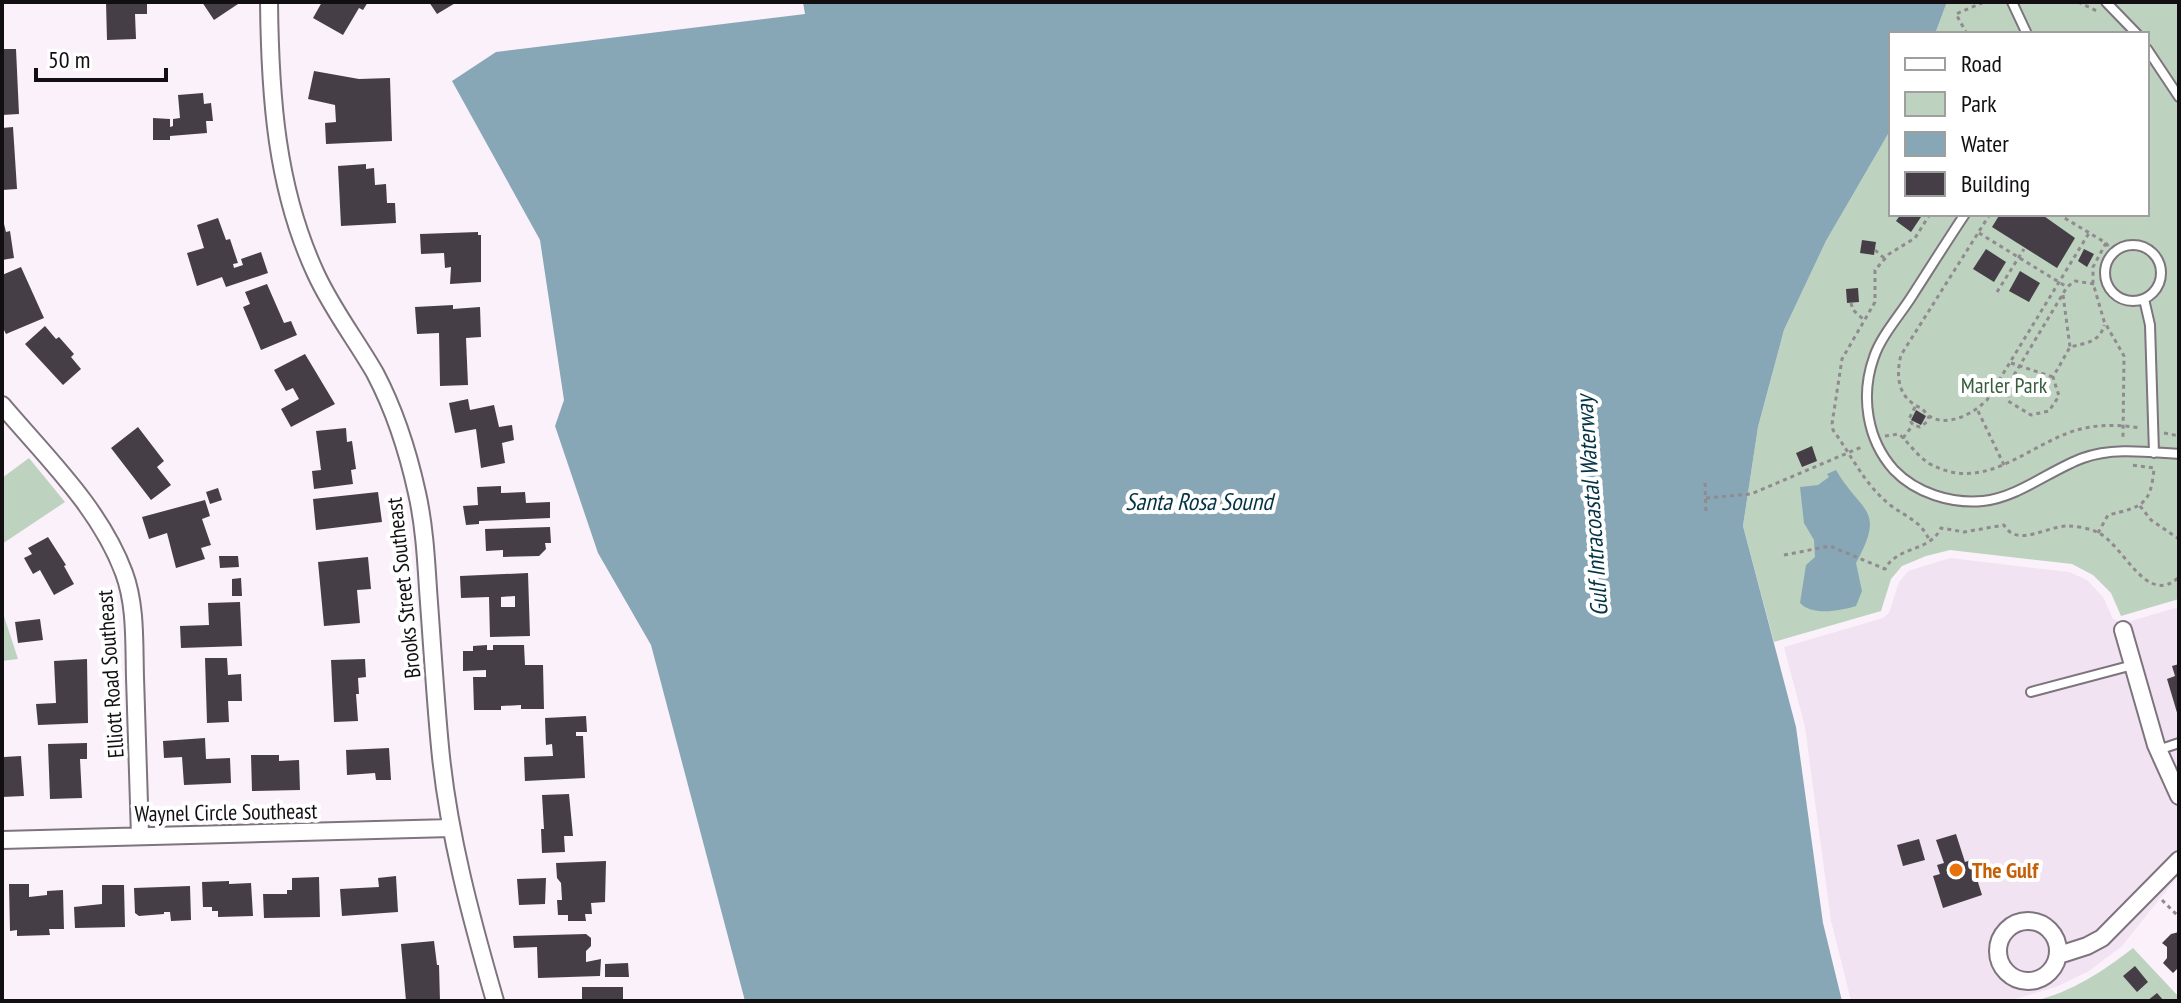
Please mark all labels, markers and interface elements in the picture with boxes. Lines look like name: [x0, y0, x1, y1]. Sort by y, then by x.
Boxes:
scale bar: [36, 32, 166, 82]
legend: [1889, 32, 2149, 216]
text: 50 m: [48, 44, 90, 75]
text: Road: [1961, 48, 2002, 79]
text: Park: [1961, 88, 1997, 119]
text: Water: [1961, 128, 2009, 159]
text: Building: [1961, 168, 2030, 199]
park label: Marler Park: [1961, 371, 2048, 399]
water label: Gulf Intracoastal Waterway: [1568, 392, 1615, 617]
water label: Santa Rosa Sound: [1125, 486, 1276, 517]
street label: Brooks Street Southeast: [380, 496, 426, 680]
street label: Elliott Road Southeast: [90, 589, 130, 759]
street label: Waynel Circle Southeast: [134, 796, 318, 828]
place label: The Gulf: [1972, 856, 2039, 884]
marker: The Gulf: [1947, 861, 1965, 879]

